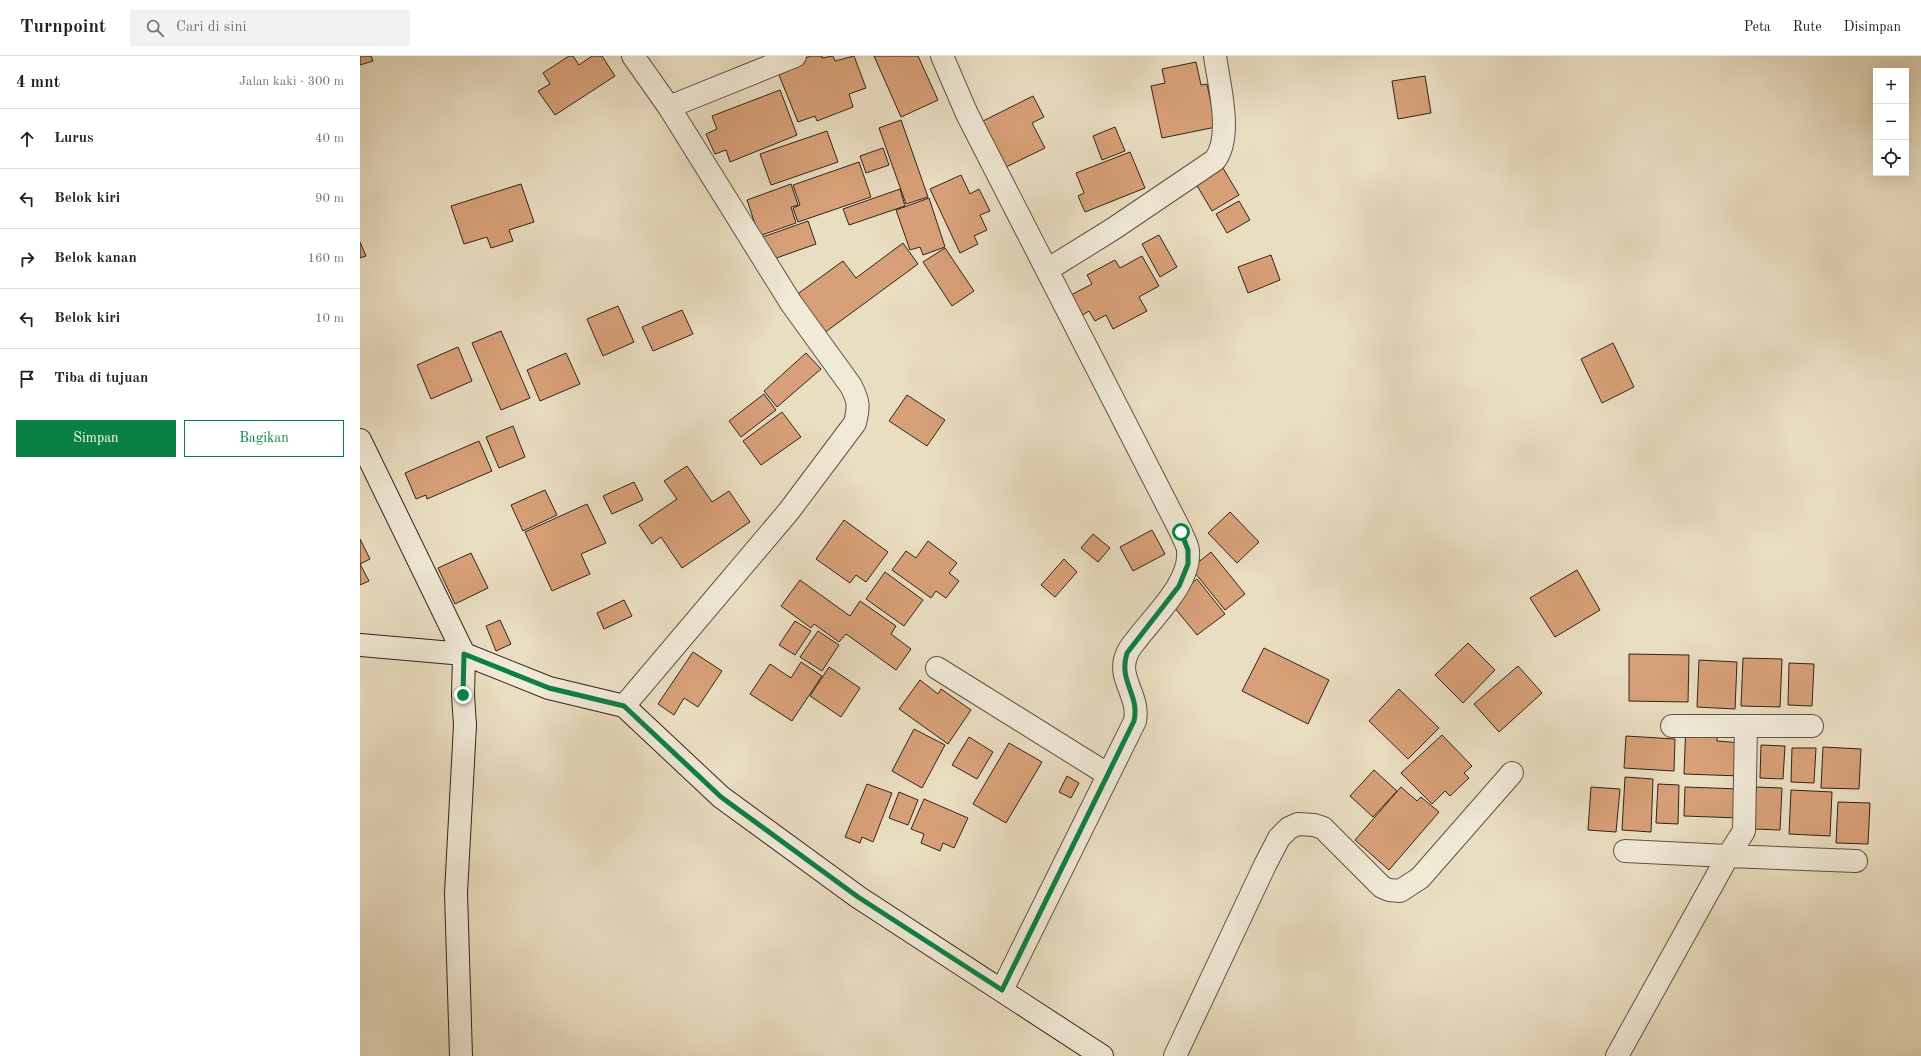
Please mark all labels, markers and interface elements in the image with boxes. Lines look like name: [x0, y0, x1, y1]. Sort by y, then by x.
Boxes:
search box: [130, 10, 410, 46]
icon: search: [144, 17, 166, 39]
text: Turnpoint: [20, 18, 106, 37]
text: Cari di sini: [176, 20, 247, 35]
text: Peta: [1744, 20, 1771, 34]
text: Rute: [1793, 20, 1822, 34]
text: Disimpan: [1844, 20, 1901, 34]
map controls: [1873, 68, 1909, 176]
button: +: [1873, 68, 1909, 104]
text: 4 mnt: [16, 74, 60, 91]
text: Jalan kaki · 300 m: [239, 75, 344, 88]
button: −: [1873, 104, 1909, 140]
icon: ahead: [16, 128, 38, 150]
text: Lurus: [54, 131, 94, 146]
text: 40 m: [315, 132, 344, 145]
button: locate: [1873, 140, 1909, 176]
icon: left: [16, 188, 38, 210]
text: Belok kiri: [54, 191, 120, 206]
text: 90 m: [315, 192, 344, 205]
icon: right: [16, 248, 38, 270]
text: Belok kanan: [54, 251, 137, 266]
text: 160 m: [307, 252, 344, 265]
icon: left: [16, 308, 38, 330]
text: Belok kiri: [54, 311, 120, 326]
text: 10 m: [315, 312, 344, 325]
icon: arrive: [16, 368, 38, 390]
text: Tiba di tujuan: [54, 371, 148, 386]
button: Simpan: [16, 420, 176, 457]
button: Bagikan: [184, 420, 344, 457]
route start: [1172, 523, 1190, 541]
route end: [454, 686, 472, 704]

